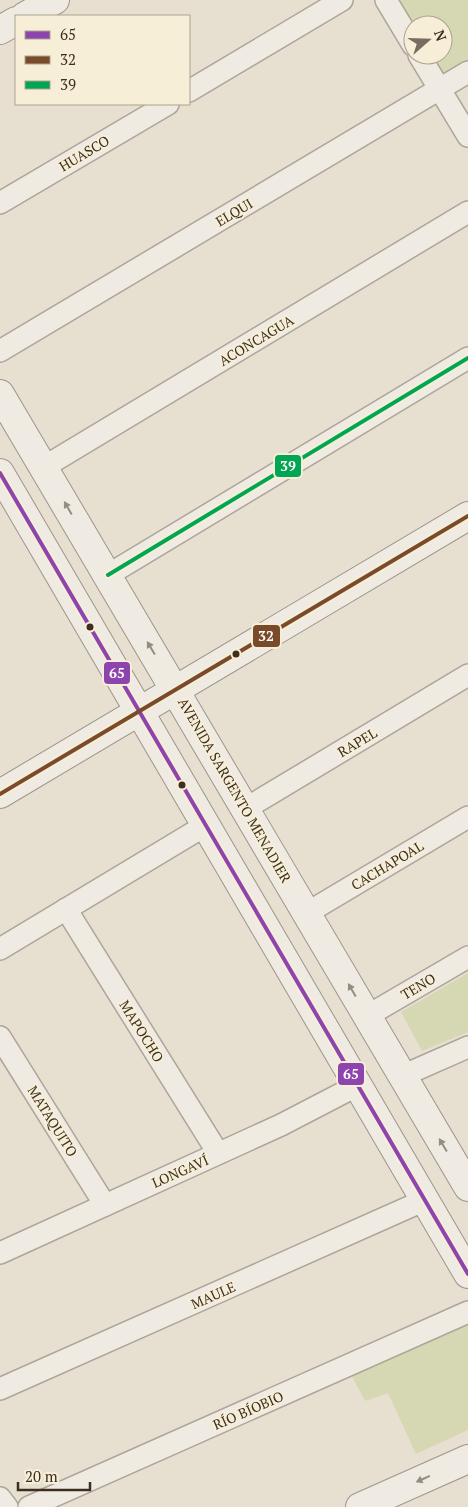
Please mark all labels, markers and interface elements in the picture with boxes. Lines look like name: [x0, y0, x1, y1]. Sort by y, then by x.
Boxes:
legend: [15, 15, 190, 105]
north arrow: [403, 15, 453, 65]
text: 65: [60, 24, 76, 44]
text: N: [430, 27, 452, 44]
text: 32: [60, 49, 76, 69]
text: 39: [60, 74, 76, 94]
street label: HUASCO: [55, 131, 113, 175]
street label: ELQUI: [212, 193, 256, 230]
street label: ACONCAGUA: [215, 310, 297, 370]
line badge: 39: [274, 454, 302, 478]
text: 39: [280, 456, 296, 475]
one-way arrow: [63, 501, 72, 514]
unlabelled marker: [85, 622, 95, 632]
line badge: 32: [252, 624, 281, 648]
text: 32: [258, 626, 274, 645]
one-way arrow: [146, 641, 155, 654]
unlabelled marker: [231, 649, 241, 659]
line badge: 65: [103, 661, 131, 685]
text: 65: [109, 663, 125, 682]
street label: AVENIDA SARGENTO MENADIER: [174, 694, 296, 886]
street label: RAPEL: [334, 723, 380, 761]
unlabelled marker: [177, 780, 187, 790]
street label: CACHAPOAL: [347, 836, 427, 894]
street label: TENO: [397, 968, 439, 1004]
one-way arrow: [348, 983, 356, 997]
street label: MAPOCHO: [115, 996, 169, 1066]
line badge: 65: [337, 1062, 365, 1086]
text: 65: [343, 1064, 359, 1083]
street label: MATAQUITO: [24, 1082, 82, 1160]
one-way arrow: [439, 1139, 448, 1152]
street label: LONGAVÍ: [149, 1150, 211, 1192]
street label: MAULE: [188, 1277, 238, 1313]
street label: RÍO BÍOBIO: [210, 1386, 286, 1434]
scale bar: [18, 1460, 90, 1492]
text: 20 m: [25, 1466, 58, 1486]
one-way arrow: [416, 1476, 430, 1484]

